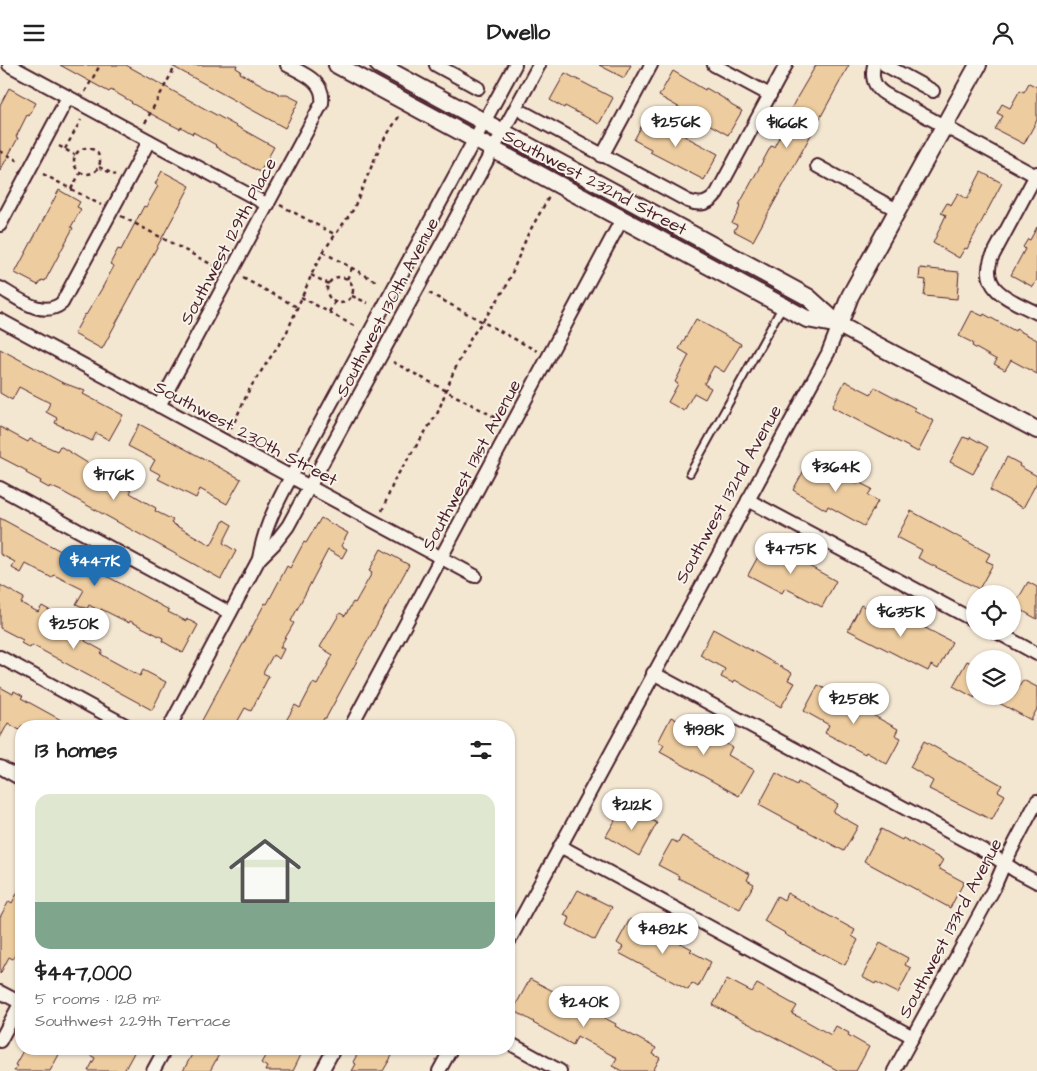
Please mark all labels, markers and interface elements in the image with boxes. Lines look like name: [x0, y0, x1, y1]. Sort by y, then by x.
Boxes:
text: Dwello: [487, 17, 550, 48]
icon: menu: [20, 19, 48, 47]
icon: person: [989, 19, 1017, 47]
pin: $256K: [641, 106, 711, 148]
pin: $166K: [752, 107, 822, 149]
text: $256K: [651, 111, 701, 133]
text: $166K: [767, 112, 807, 134]
street label: Southwest 232nd Street: [498, 123, 692, 242]
street label: Southwest 129th Place: [174, 153, 283, 329]
street label: Southwest 130th Avenue: [330, 213, 445, 401]
street label: Southwest 230th Street: [150, 374, 343, 493]
street label: Southwest 131st Avenue: [416, 375, 527, 555]
street label: Southwest 132nd Avenue: [669, 400, 788, 588]
pin: $364K: [801, 451, 871, 493]
text: $364K: [812, 456, 860, 478]
pin: $176K: [79, 459, 149, 501]
text: $176K: [94, 464, 134, 486]
pin: $475K: [756, 533, 826, 575]
text: $475K: [766, 538, 816, 560]
pin: $447K: [60, 545, 130, 587]
text: $447K: [70, 550, 120, 572]
map controls: [966, 585, 1021, 705]
button: locate: [966, 585, 1021, 640]
pin: $635K: [866, 595, 936, 638]
text: $635K: [877, 601, 925, 623]
pin: $250K: [39, 607, 109, 650]
text: $250K: [49, 613, 99, 635]
button: layers: [966, 650, 1021, 705]
pin: $258K: [819, 683, 889, 725]
text: $258K: [829, 688, 879, 710]
pin: $198K: [669, 713, 739, 756]
text: $198K: [684, 719, 724, 741]
text: 13 homes: [35, 736, 117, 765]
icon: filters: [467, 736, 495, 764]
pin: $212K: [597, 789, 667, 831]
text: $212K: [613, 794, 651, 816]
icon: home: [220, 826, 310, 916]
street label: Southwest 133rd Avenue: [892, 834, 1009, 1023]
pin: $482K: [628, 913, 698, 955]
text: $482K: [638, 918, 688, 940]
text: $447,000: [35, 959, 132, 988]
pin: $240K: [549, 985, 619, 1028]
text: 5 rooms · 128 m²: [35, 988, 162, 1010]
text: $240K: [560, 991, 608, 1013]
text: Southwest 229th Terrace: [35, 1010, 231, 1032]

